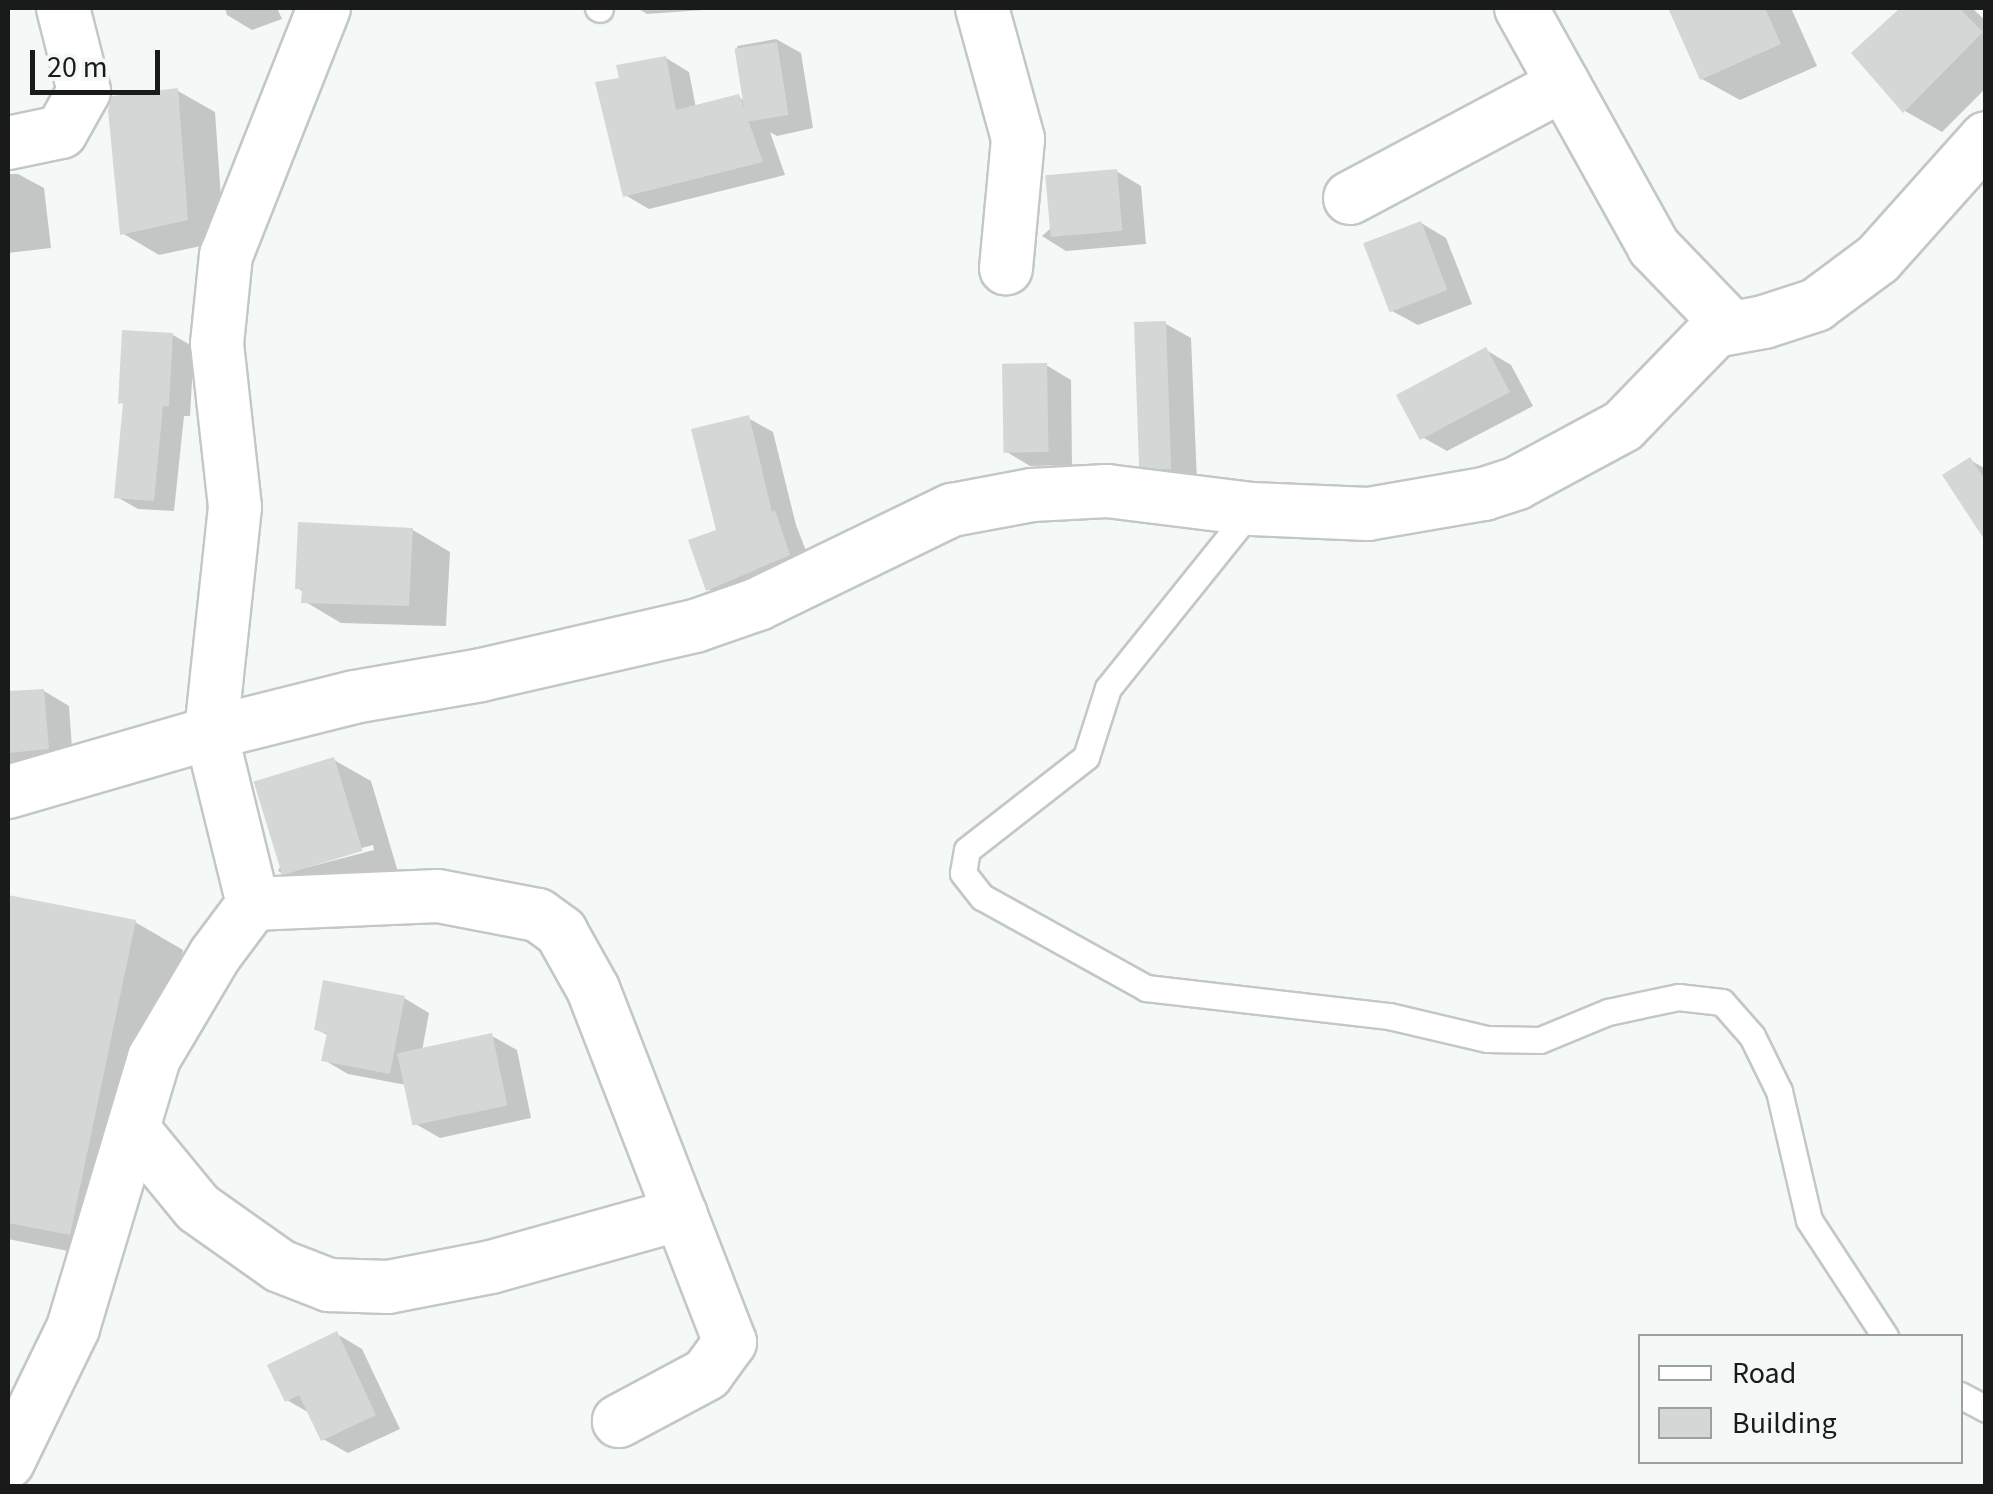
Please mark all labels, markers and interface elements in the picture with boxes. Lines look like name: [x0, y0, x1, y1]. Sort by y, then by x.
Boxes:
scale bar: [35, 30, 165, 92]
text: 20 m: [47, 46, 108, 89]
legend: [1638, 1334, 1963, 1464]
text: Road: [1732, 1352, 1796, 1395]
text: Building: [1732, 1402, 1837, 1445]

